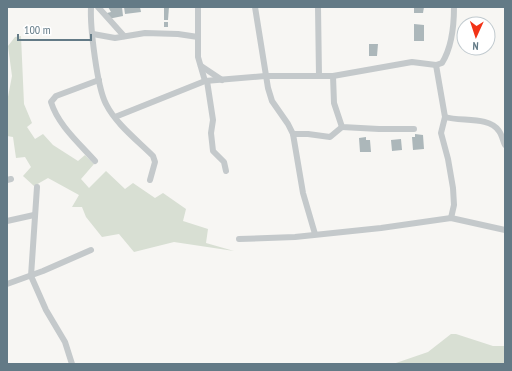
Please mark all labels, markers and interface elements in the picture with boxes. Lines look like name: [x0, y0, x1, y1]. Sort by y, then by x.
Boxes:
scale bar: [18, 16, 91, 42]
north arrow: [456, 16, 496, 56]
text: 100 m: [24, 22, 51, 37]
text: N: [472, 39, 479, 53]

